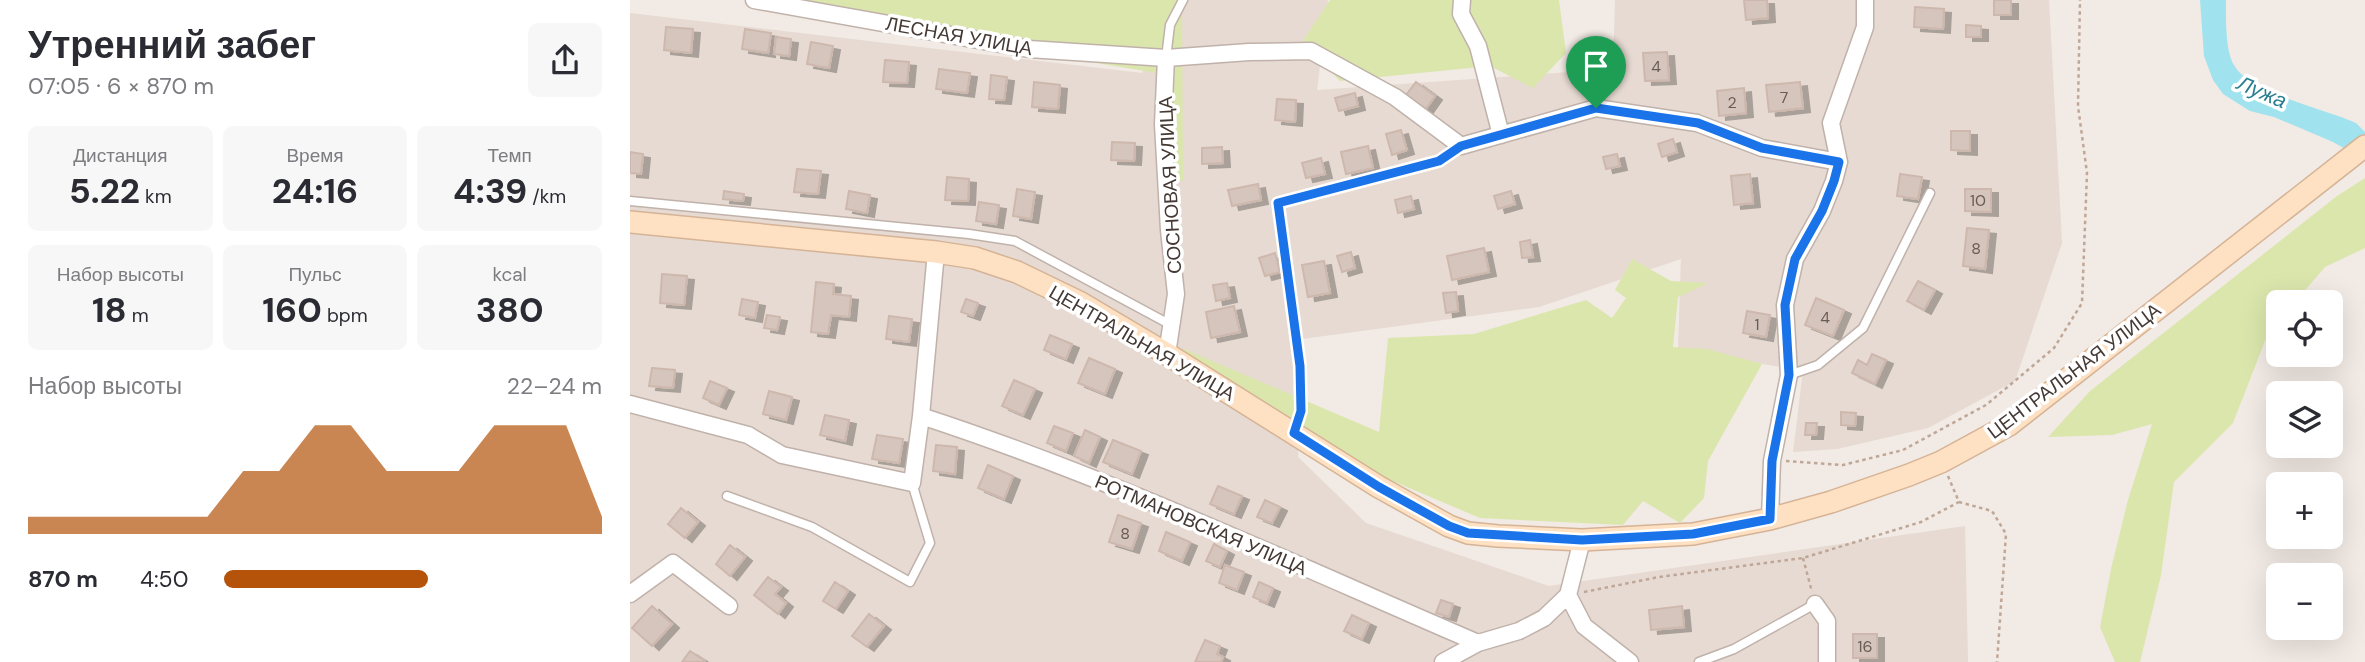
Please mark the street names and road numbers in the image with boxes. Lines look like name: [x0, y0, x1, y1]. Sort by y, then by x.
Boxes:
street label: ЛЕСНАЯ УЛИЦА: [884, 11, 1035, 61]
street label: СОСНОВАЯ УЛИЦА: [1153, 95, 1187, 275]
street label: ЦЕНТРАЛЬНАЯ УЛИЦА: [1044, 279, 1240, 407]
street label: ЦЕНТРАЛЬНАЯ УЛИЦА: [1982, 297, 2166, 444]
street label: РОТМАНОВСКАЯ УЛИЦА: [1091, 469, 1311, 581]

